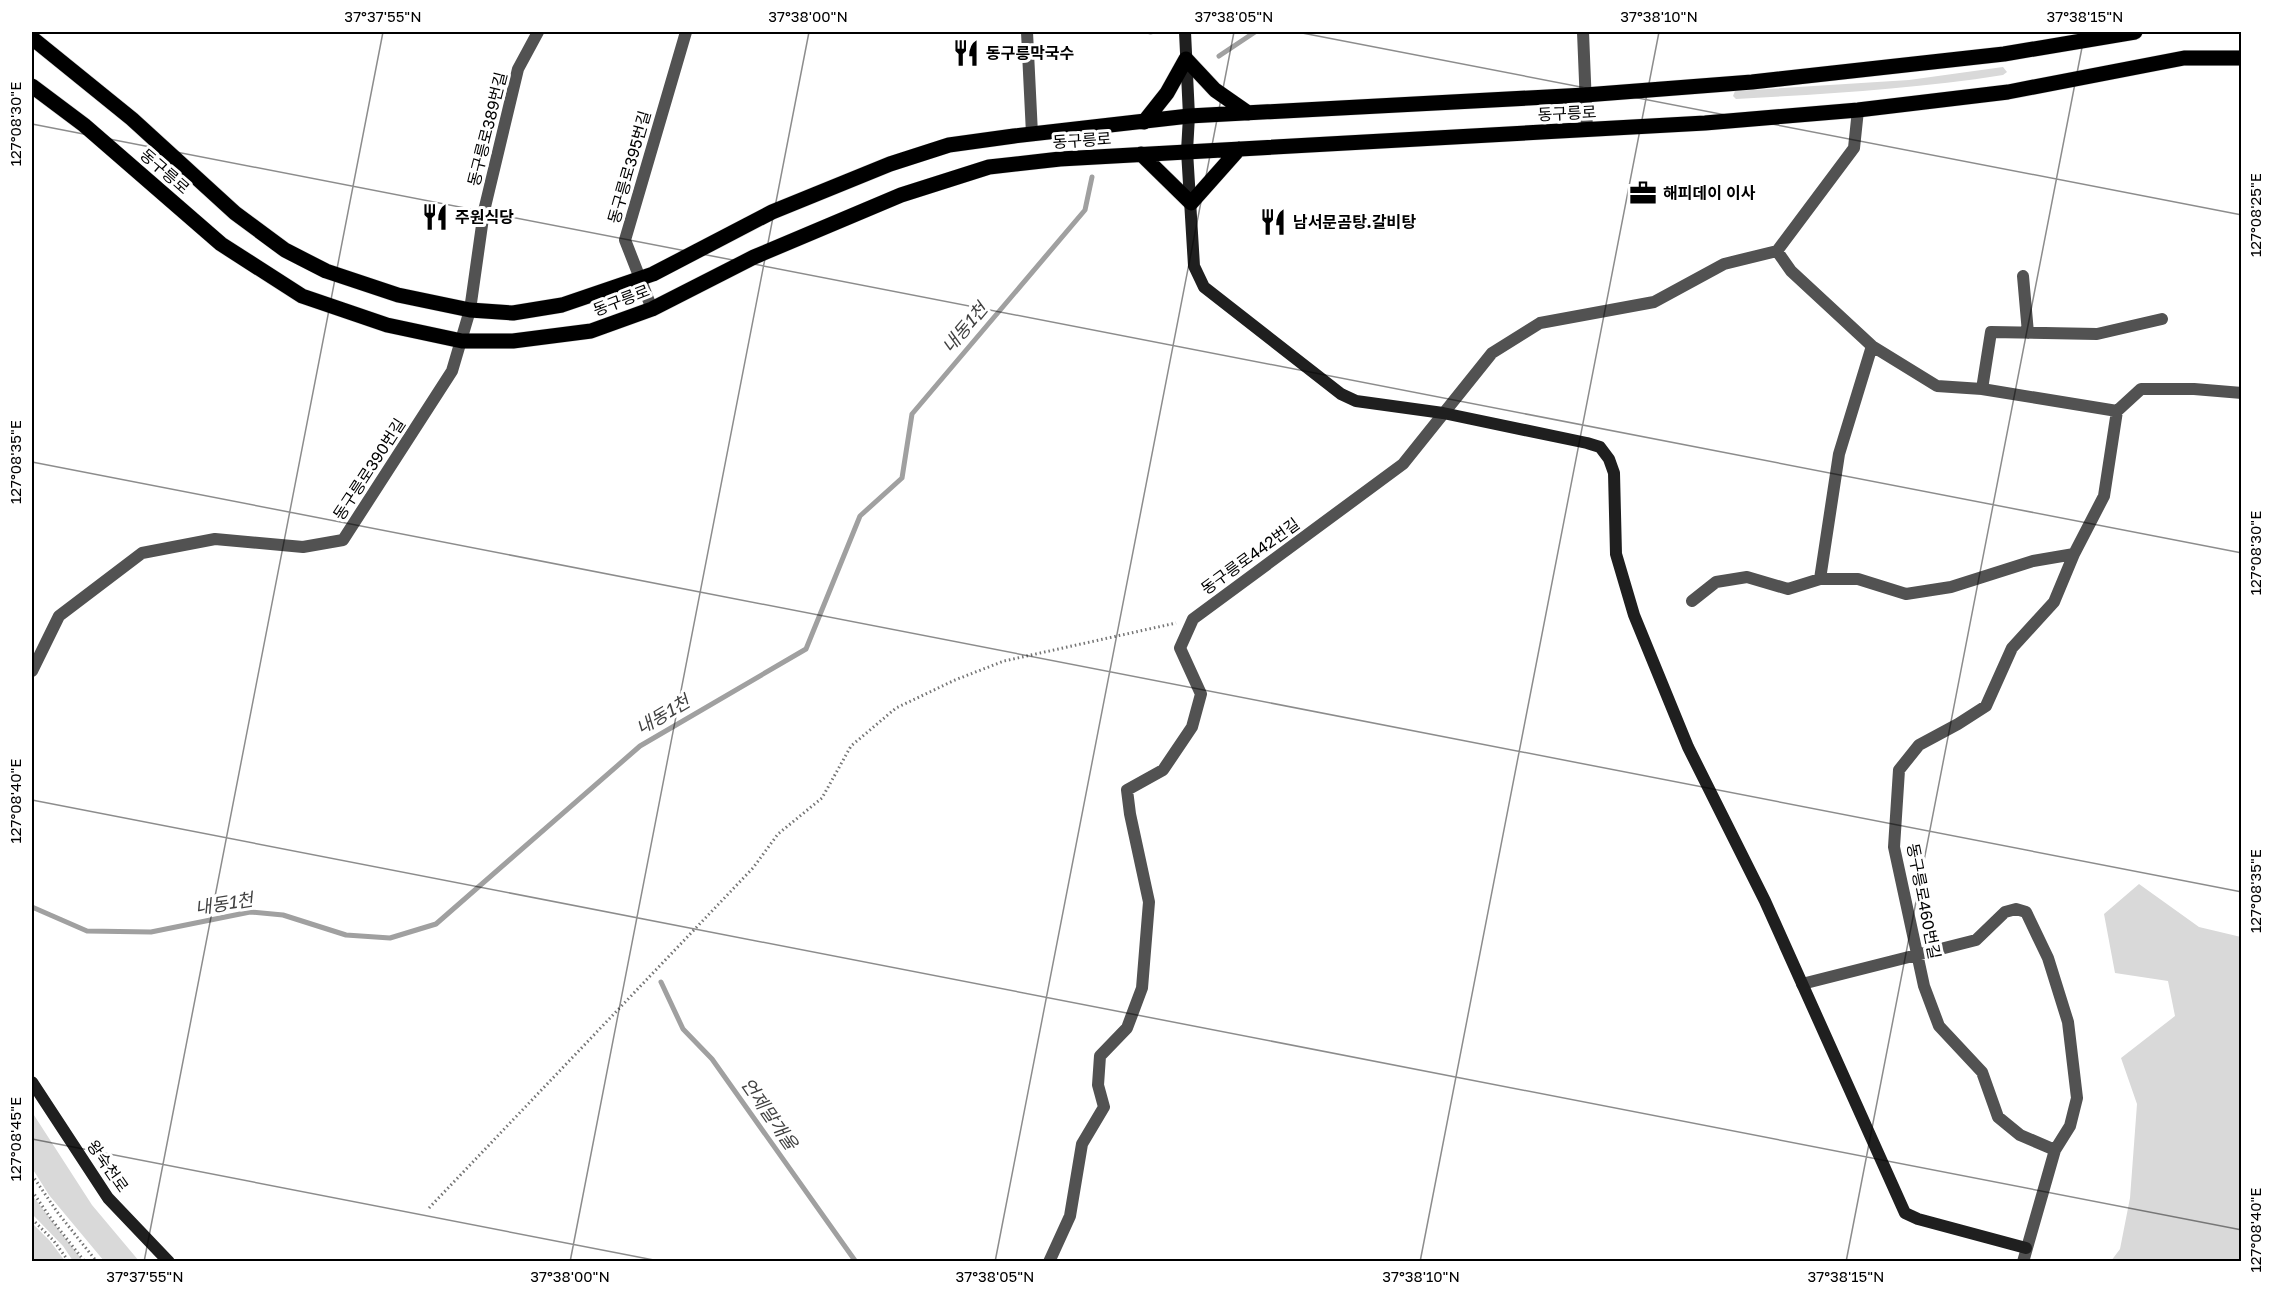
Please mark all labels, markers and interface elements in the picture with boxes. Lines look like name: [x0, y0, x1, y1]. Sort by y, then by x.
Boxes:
text: 37°37'55"N: [344, 7, 422, 25]
text: 37°38'00"N: [768, 7, 848, 25]
text: 37°38'05"N: [1194, 7, 1274, 25]
text: 37°38'10"N: [1620, 7, 1698, 25]
text: 37°38'15"N: [2046, 7, 2124, 25]
restaurant icon: 동구릉막국수: [951, 38, 981, 68]
place label: 동구릉막국수: [986, 43, 1075, 63]
street label: 동구릉로389번길: [463, 70, 511, 188]
text: 127°08'30"E: [6, 82, 24, 166]
street label: 동구릉로: [1537, 101, 1597, 125]
street label: 동구릉로395번길: [603, 108, 655, 226]
street label: 동구릉로: [1052, 128, 1112, 152]
street label: 동구릉로: [136, 144, 194, 198]
text: 127°08'25"E: [2246, 173, 2264, 257]
office icon: 해피데이 이사: [1628, 178, 1658, 208]
place label: 해피데이 이사: [1663, 183, 1756, 203]
restaurant icon: 주원식당: [420, 202, 450, 232]
place label: 주원식당: [455, 207, 514, 227]
restaurant icon: 남서문곰탕.갈비탕: [1258, 207, 1288, 237]
place label: 남서문곰탕.갈비탕: [1293, 212, 1416, 232]
street label: 동구릉로: [590, 280, 652, 320]
water label: 내동1천: [937, 296, 993, 357]
street label: 동구릉로390번길: [329, 414, 409, 524]
text: 127°08'35"E: [6, 420, 24, 504]
text: 127°08'30"E: [2246, 511, 2264, 595]
street label: 동구릉로442번길: [1197, 513, 1303, 599]
water label: 내동1천: [632, 688, 695, 739]
text: 127°08'40"E: [6, 759, 24, 843]
street label: 동구릉로460번길: [1903, 841, 1945, 961]
text: 127°08'35"E: [2246, 849, 2264, 933]
water label: 내동1천: [193, 887, 257, 918]
water label: 언제말개울: [737, 1073, 803, 1155]
text: 127°08'45"E: [6, 1097, 24, 1181]
street label: 왕숙천로: [83, 1136, 133, 1196]
text: 127°08'40"E: [2246, 1188, 2264, 1272]
text: 37°37'55"N: [106, 1267, 184, 1285]
text: 37°38'00"N: [530, 1267, 610, 1285]
text: 37°38'05"N: [955, 1267, 1035, 1285]
text: 37°38'10"N: [1382, 1267, 1460, 1285]
text: 37°38'15"N: [1807, 1267, 1885, 1285]

